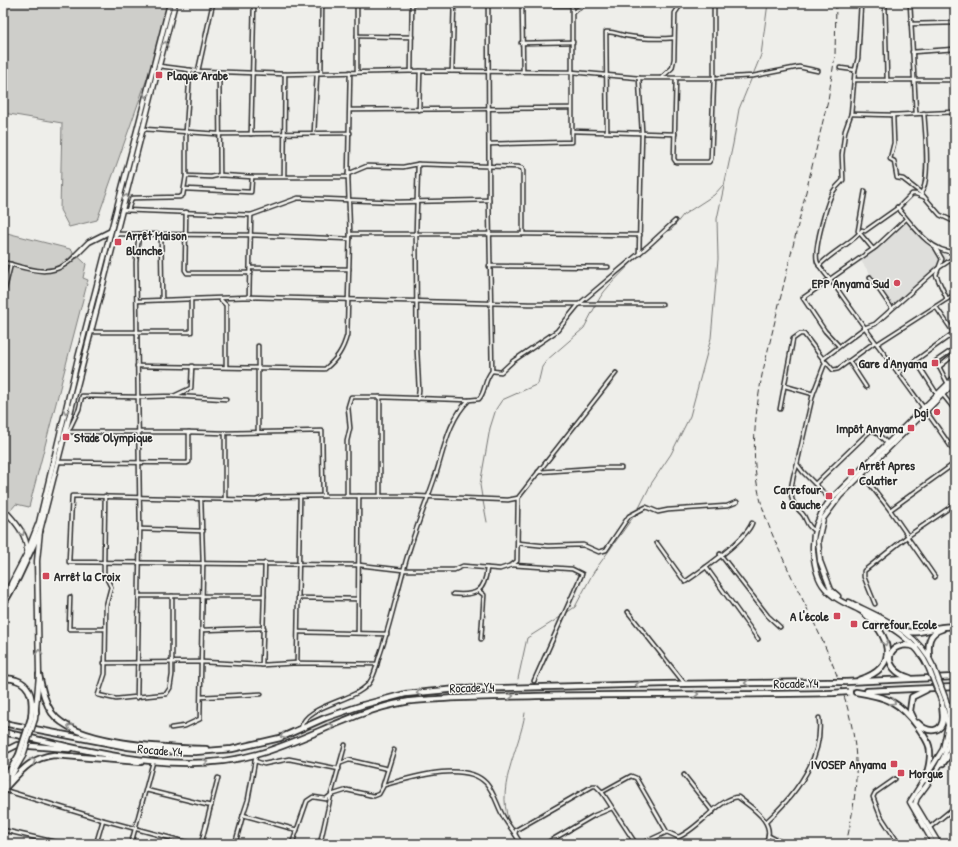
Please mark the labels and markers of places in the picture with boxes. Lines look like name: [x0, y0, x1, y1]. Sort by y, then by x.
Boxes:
place label: Plaque Arabe: [167, 66, 229, 85]
marker: Plaque Arabe: [154, 70, 164, 80]
place label: Arrêt Maison Blanche: [126, 226, 187, 259]
marker: Arrêt Maison Blanche: [113, 237, 123, 247]
place label: EPP Anyama Sud: [812, 274, 890, 293]
marker: EPP Anyama Sud: [892, 278, 902, 288]
place label: Gare d'Anyama: [859, 354, 928, 373]
marker: Gare d'Anyama: [930, 358, 940, 368]
place label: Dgi: [914, 403, 929, 422]
marker: Dgi: [932, 407, 942, 417]
place label: Impôt Anyama: [836, 419, 904, 438]
marker: Impôt Anyama: [906, 423, 916, 433]
place label: Stade Olympique: [74, 428, 153, 447]
marker: Stade Olympique: [61, 432, 71, 442]
place label: Arrêt Apres Colatier: [859, 456, 915, 489]
marker: Arrêt Apres Colatier: [846, 467, 856, 477]
place label: Carrefour à Gauche: [773, 480, 822, 513]
marker: Carrefour à Gauche: [824, 491, 834, 501]
place label: Arrêt la Croix: [54, 567, 121, 585]
marker: Arrêt la Croix: [41, 571, 51, 581]
place label: A l'école: [790, 607, 830, 625]
marker: A l'école: [832, 611, 842, 621]
place label: Carrefour Ecole: [862, 615, 938, 633]
marker: Carrefour Ecole: [849, 619, 859, 629]
place label: IVOSEP Anyama: [811, 755, 887, 774]
marker: IVOSEP Anyama: [889, 759, 899, 769]
place label: Morgue: [909, 764, 944, 783]
marker: Morgue: [896, 768, 906, 778]

